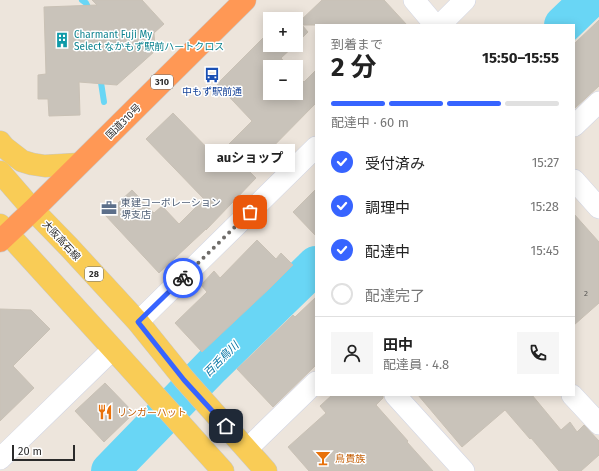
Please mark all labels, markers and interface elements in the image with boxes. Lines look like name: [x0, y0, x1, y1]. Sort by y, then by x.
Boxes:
map controls: [263, 12, 303, 100]
button: +: [263, 12, 303, 52]
place label: Charmant Fuji My Select なかもず駅前ハートクロス: [74, 29, 224, 53]
building icon: Charmant Fuji My Select なかもず駅前ハートクロス: [53, 31, 71, 49]
text: 到着まで: [331, 37, 383, 52]
text: 15:50–15:55: [482, 49, 559, 67]
text: 2 分: [331, 52, 377, 83]
button: −: [263, 60, 303, 100]
bus stop icon: 中もず駅前通: [203, 66, 221, 84]
road number: 310: [151, 75, 173, 89]
place label: 中もず駅前通: [182, 86, 242, 98]
street label: 国道310号: [104, 102, 144, 142]
text: 配達中 · 60 m: [331, 115, 409, 130]
callout: auショップ: [205, 144, 295, 172]
text: auショップ: [217, 150, 283, 165]
icon: check: [331, 151, 353, 173]
text: 受付済み: [365, 155, 425, 173]
text: 15:27: [532, 155, 559, 170]
pin: [233, 195, 267, 229]
icon: check: [331, 195, 353, 217]
place label: 東建コーポレーション 堺支店: [121, 197, 221, 221]
office icon: 東建コーポレーション 堺支店: [100, 199, 118, 217]
text: 調理中: [365, 199, 410, 217]
text: 15:28: [530, 199, 559, 214]
icon: bag: [239, 201, 261, 223]
street label: 大阪高石線: [40, 218, 83, 263]
icon: check: [331, 239, 353, 261]
text: 配達中: [365, 243, 410, 261]
text: 15:45: [531, 243, 559, 258]
courier: [163, 258, 203, 298]
road number: 28: [85, 267, 103, 281]
icon: bike: [172, 267, 194, 289]
text: 配達完了: [365, 287, 425, 305]
house number: 2: [584, 289, 588, 298]
button: person: [331, 332, 373, 374]
button: phone: [517, 332, 559, 374]
text: 田中: [383, 336, 413, 354]
water label: 百舌鳥川: [201, 338, 242, 380]
text: 配達員 · 4.8: [383, 357, 449, 372]
restaurant icon: リンガーハット: [96, 403, 114, 421]
place label: リンガーハット: [117, 407, 187, 419]
pin: [209, 409, 243, 443]
icon: home: [215, 415, 237, 437]
scale bar: [12, 443, 75, 462]
text: 20 m: [18, 445, 42, 458]
bar icon: 鳥貴族: [314, 449, 332, 467]
place label: 鳥貴族: [335, 453, 366, 465]

